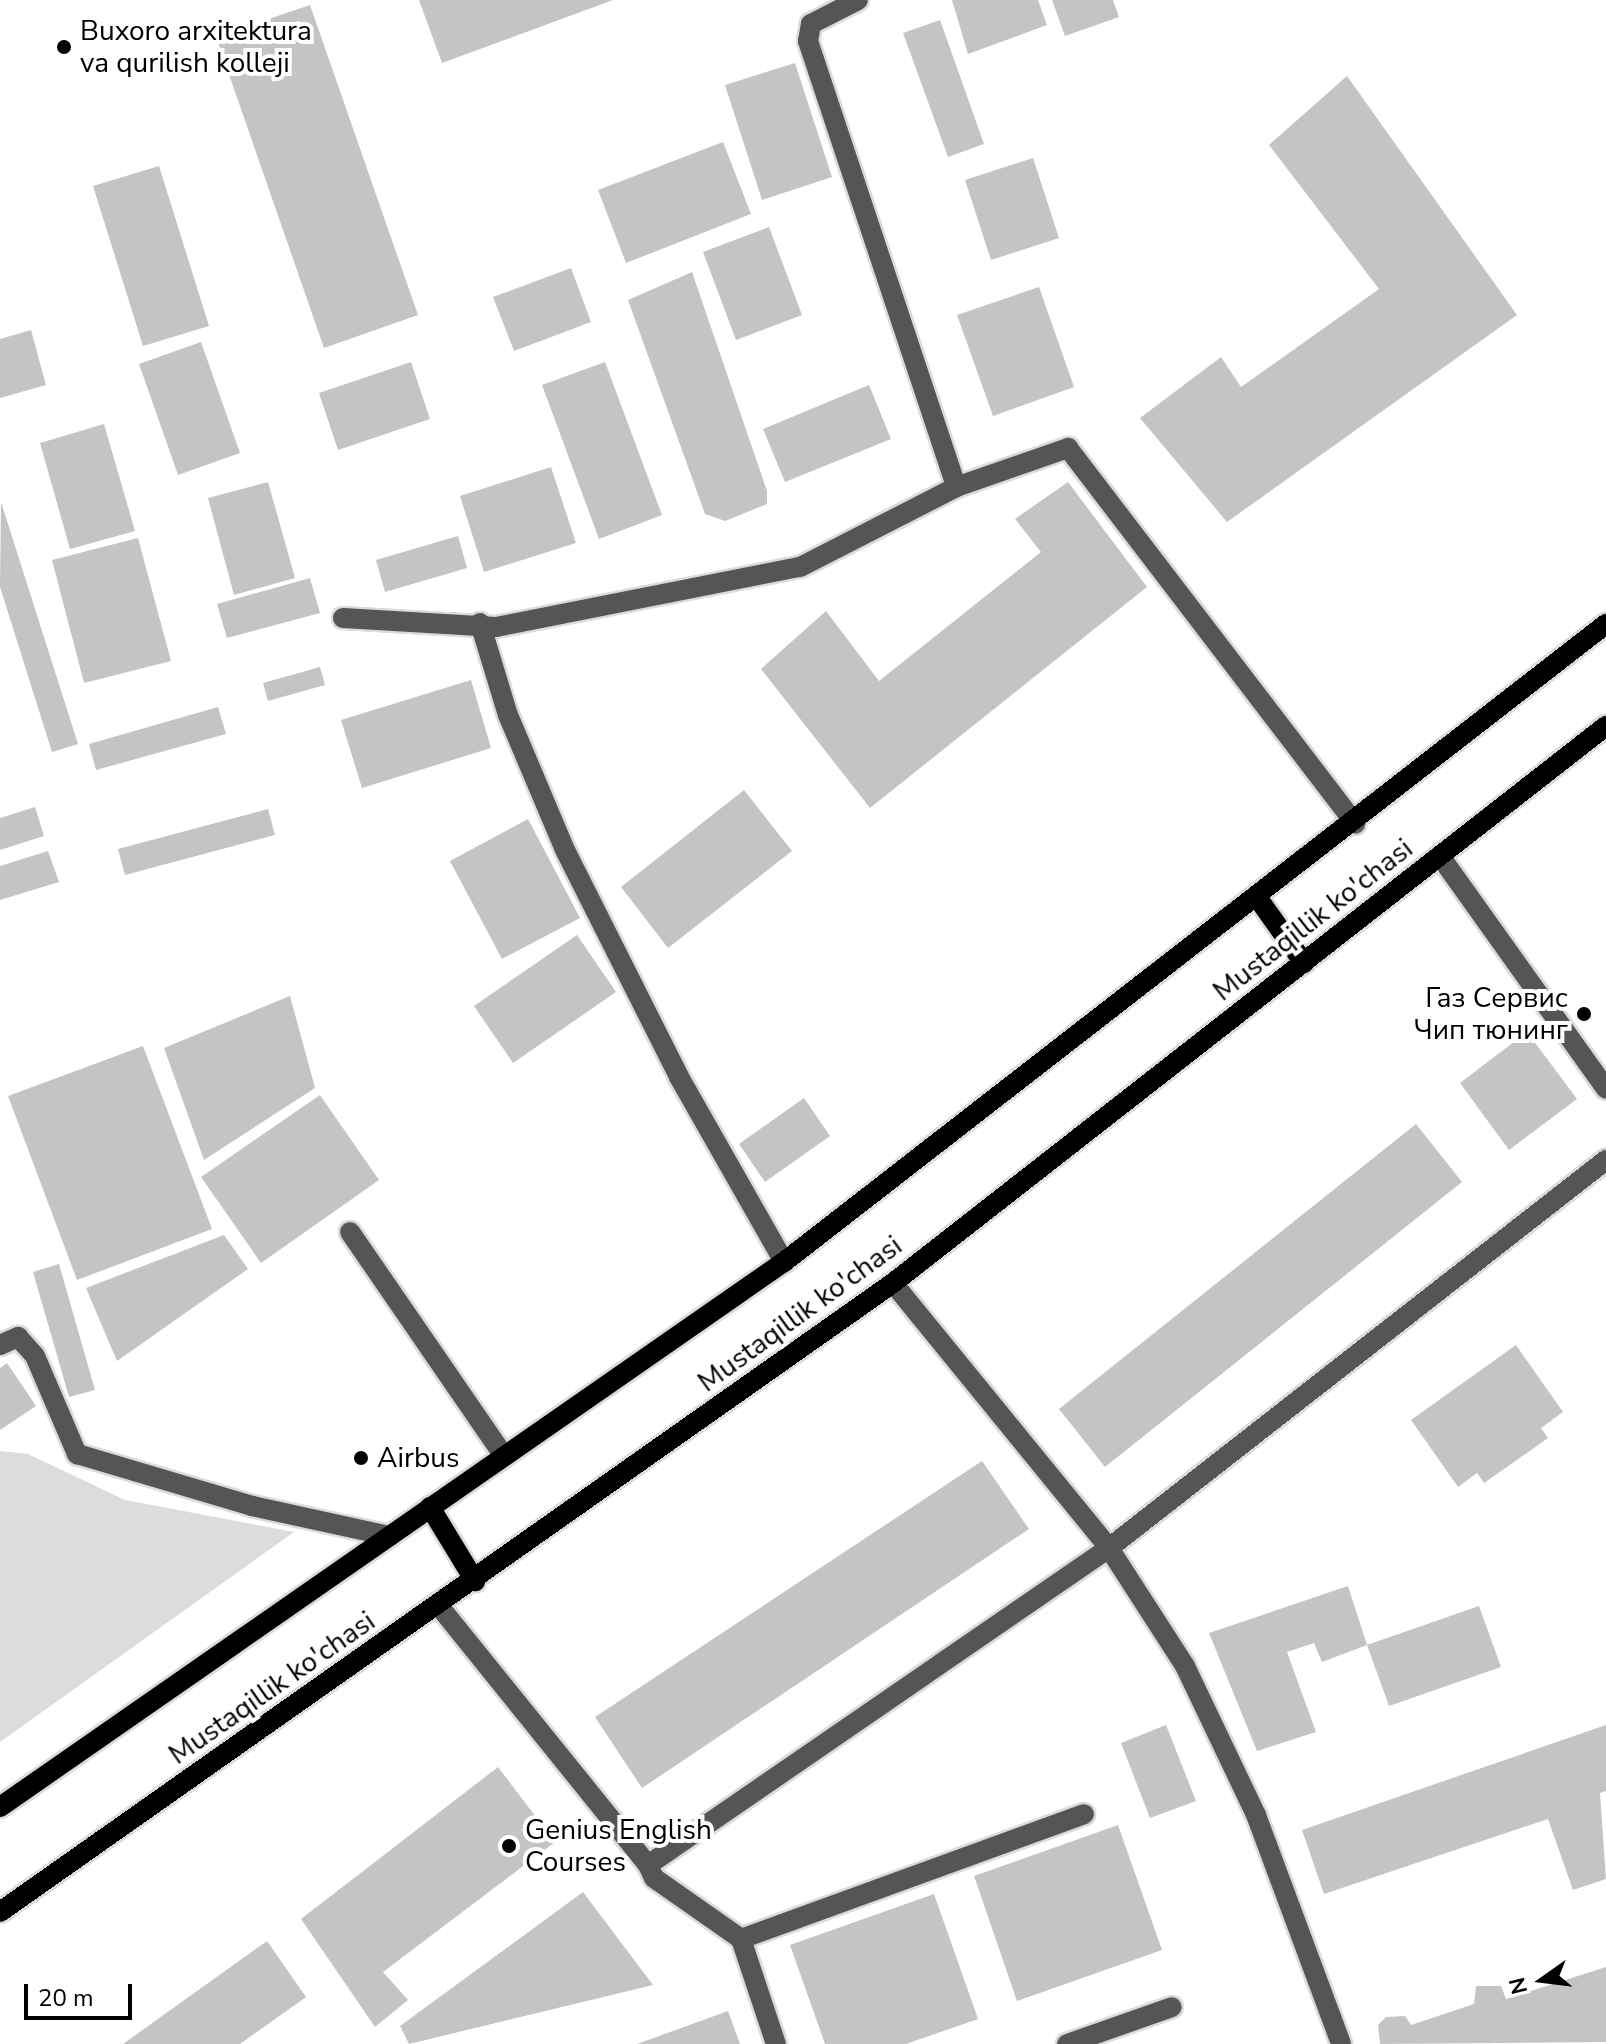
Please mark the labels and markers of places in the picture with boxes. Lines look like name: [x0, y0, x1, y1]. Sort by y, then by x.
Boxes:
place label: Buxoro arxitektura va qurilish kolleji: [80, 14, 312, 80]
marker: Buxoro arxitektura va qurilish kolleji: [55, 38, 73, 56]
place label: Газ Сервис Чип тюнинг: [1414, 981, 1568, 1047]
marker: Газ Сервис Чип тюнинг: [1575, 1005, 1593, 1023]
place label: Airbus: [377, 1441, 459, 1475]
marker: Airbus: [352, 1449, 370, 1467]
place label: Genius English Courses: [525, 1813, 712, 1879]
marker: Genius English Courses: [500, 1837, 518, 1855]

